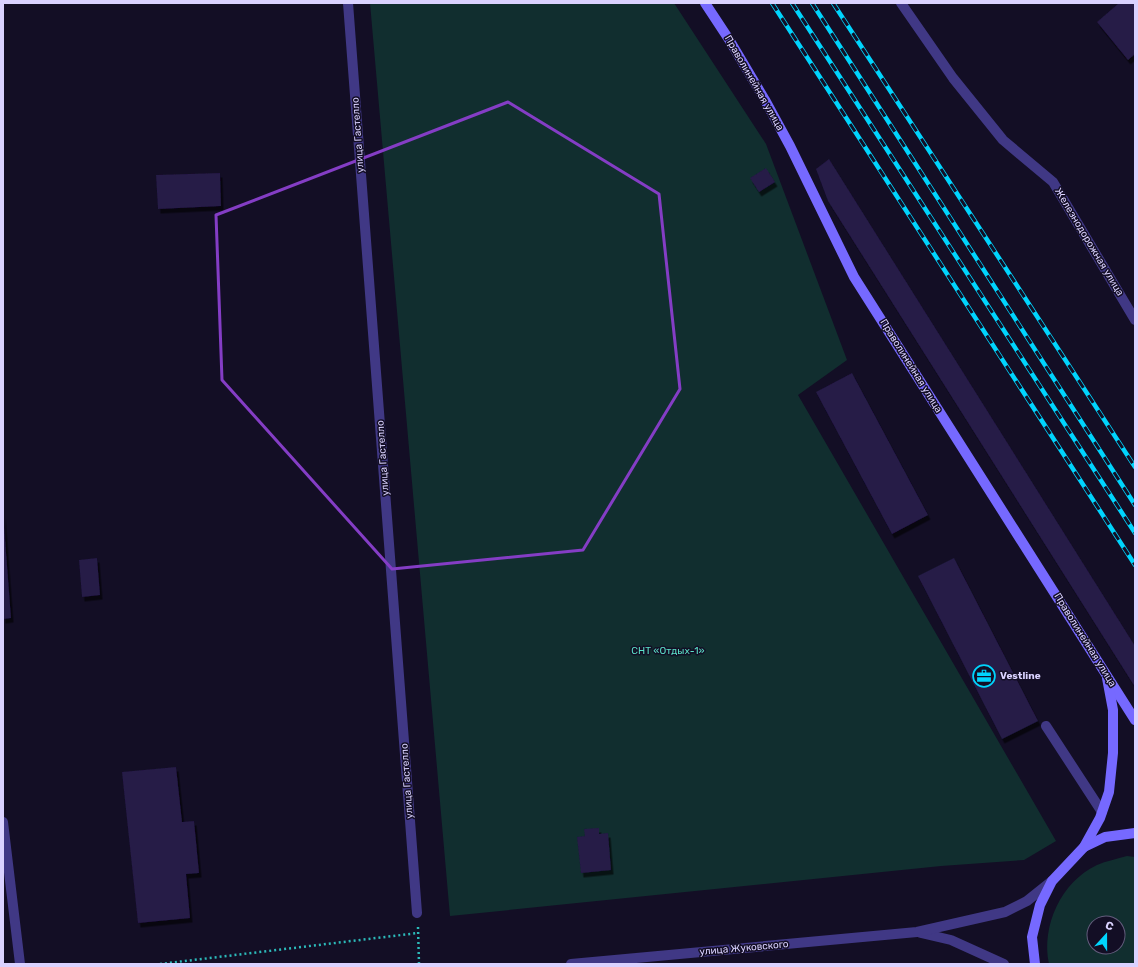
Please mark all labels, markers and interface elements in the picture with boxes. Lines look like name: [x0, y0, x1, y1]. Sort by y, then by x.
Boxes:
street label: Праволинейная улица: [722, 33, 786, 133]
street label: улица Гастелло: [349, 97, 367, 173]
street label: Железнодорожная улица: [1052, 186, 1126, 298]
street label: Праволинейная улица: [877, 317, 945, 415]
street label: улица Гастелло: [374, 420, 392, 496]
street label: Праволинейная улица: [1051, 591, 1119, 689]
park label: СНТ «Отдых-1»: [631, 645, 705, 657]
office icon: Vestline: [971, 663, 997, 689]
place label: Vestline: [1000, 670, 1041, 682]
street label: улица Гастелло: [398, 743, 416, 819]
north arrow: [1086, 915, 1126, 955]
text: С: [1103, 919, 1116, 934]
street label: улица Жуковского: [699, 938, 789, 958]

